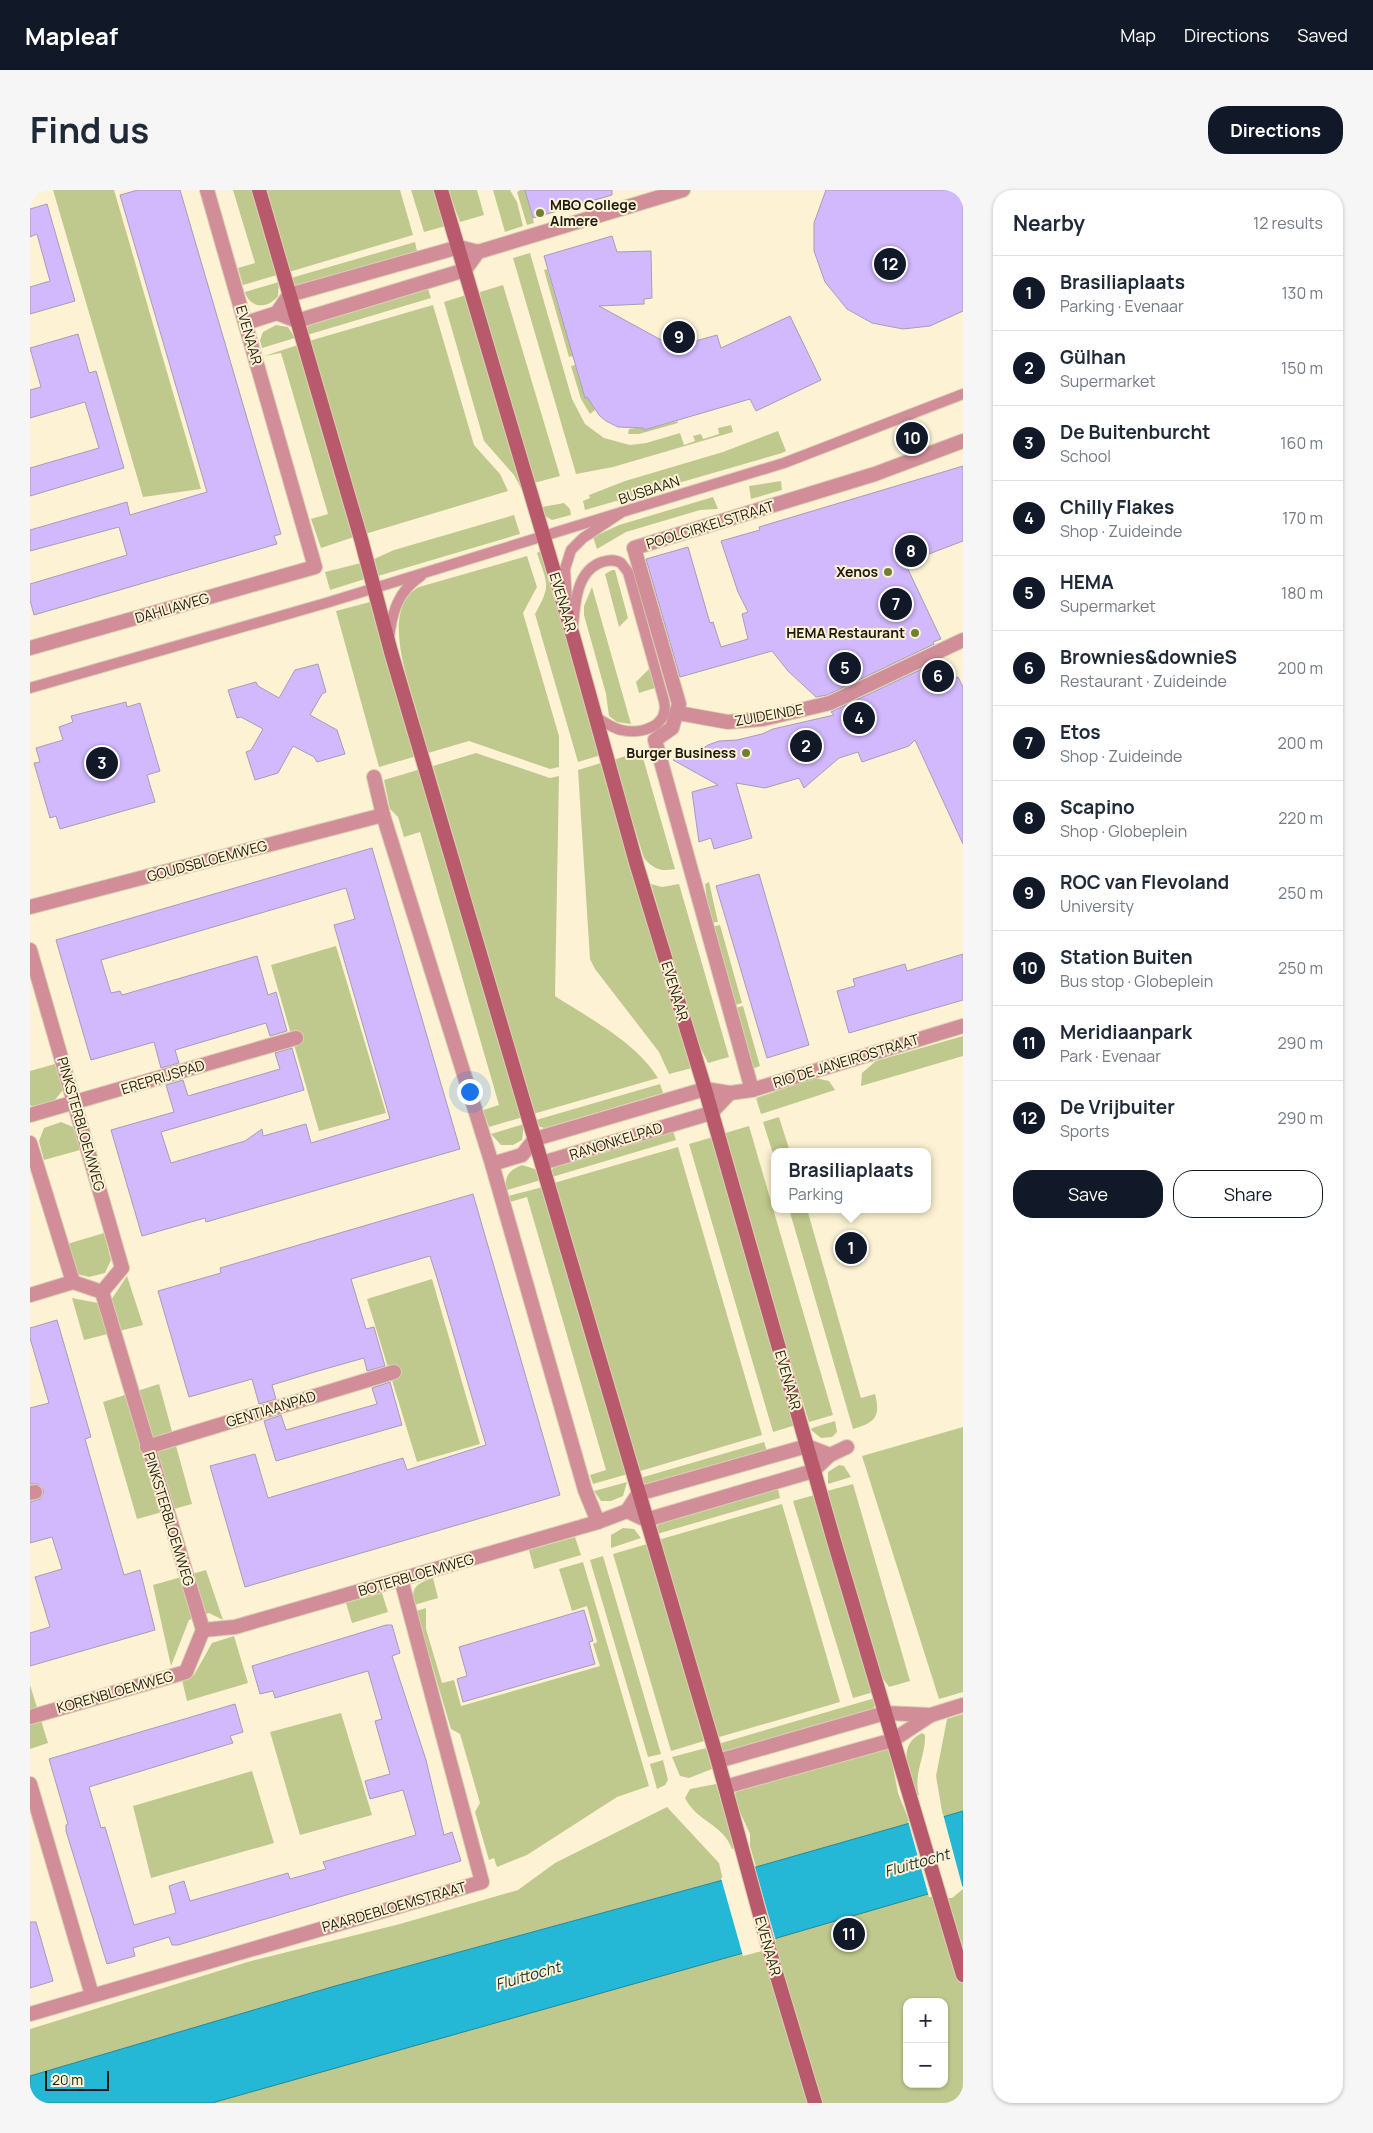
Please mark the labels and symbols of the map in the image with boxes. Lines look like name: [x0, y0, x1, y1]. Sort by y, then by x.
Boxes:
place label: MBO College Almere: [550, 195, 636, 230]
marker: MBO College Almere: [534, 207, 546, 219]
pin: 12: [874, 245, 906, 283]
street label: EVENAAR: [232, 303, 267, 367]
pin: 9: [663, 318, 695, 356]
pin: 10: [896, 419, 928, 457]
street label: BUSBAAN: [616, 471, 682, 508]
street label: POOLCIRKELSTRAAT: [643, 496, 777, 553]
pin: 8: [895, 532, 927, 570]
place label: Xenos: [836, 562, 878, 581]
marker: Xenos: [882, 566, 894, 578]
street label: EVENAAR: [545, 570, 582, 634]
pin: 7: [880, 585, 912, 623]
street label: DAHLIAWEG: [133, 588, 211, 627]
place label: HEMA Restaurant: [786, 623, 905, 642]
marker: HEMA Restaurant: [909, 627, 921, 639]
pin: 5: [829, 649, 861, 687]
pin: 6: [922, 657, 954, 695]
street label: ZUIDEINDE: [733, 699, 805, 730]
pin: 4: [843, 699, 875, 737]
pin: 2: [790, 727, 822, 765]
place label: Burger Business: [626, 743, 736, 762]
pin: 3: [86, 744, 118, 782]
marker: Burger Business: [740, 747, 752, 759]
street label: GOUDSBLOEMWEG: [145, 835, 269, 886]
street label: EVENAAR: [657, 959, 694, 1023]
street label: RIO DE JANEIROSTRAAT: [771, 1029, 922, 1092]
street label: PINKSTERBLOEMWEG: [53, 1055, 110, 1193]
street label: EREPRIJSPAD: [119, 1055, 207, 1098]
your location: [457, 1079, 483, 1105]
street label: RANONKELPAD: [567, 1117, 665, 1164]
pin: 1: [835, 1229, 867, 1267]
street label: EVENAAR: [771, 1348, 806, 1412]
street label: GENTIAANPAD: [224, 1386, 318, 1431]
street label: PINKSTERBLOEMWEG: [140, 1450, 199, 1588]
street label: BOTERBLOEMWEG: [356, 1549, 476, 1600]
street label: KORENBLOEMWEG: [54, 1666, 175, 1717]
water label: Fluittocht: [882, 1843, 954, 1882]
street label: PAARDEBLOEMSTRAAT: [320, 1877, 469, 1936]
street label: EVENAAR: [751, 1914, 786, 1978]
pin: 11: [833, 1915, 865, 1953]
water label: Fluittocht: [493, 1956, 565, 1995]
scale bar: [45, 2068, 109, 2091]

